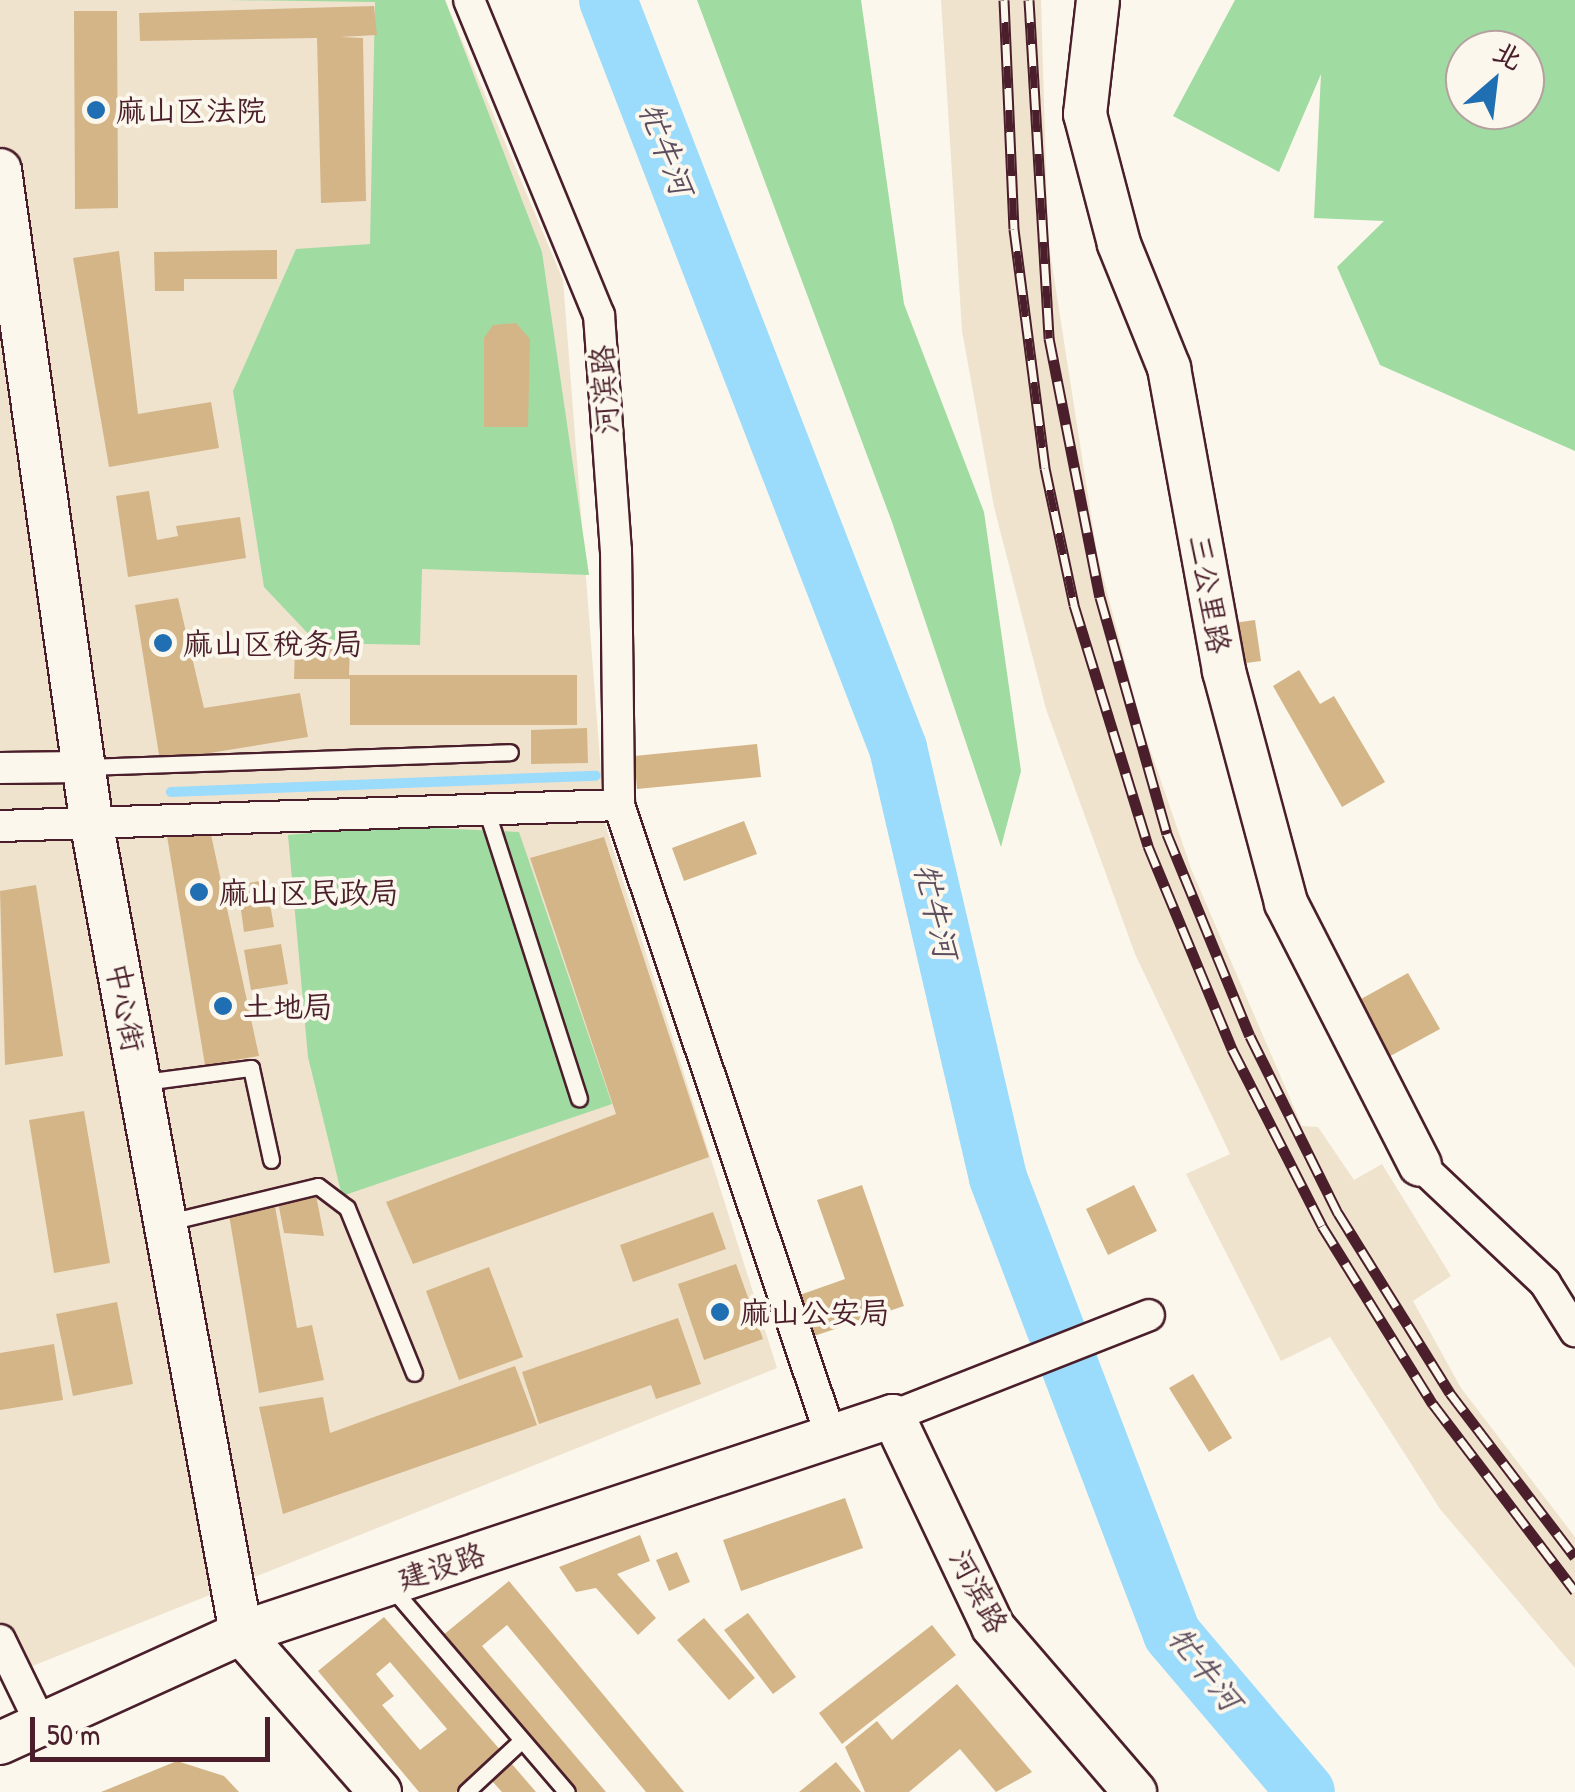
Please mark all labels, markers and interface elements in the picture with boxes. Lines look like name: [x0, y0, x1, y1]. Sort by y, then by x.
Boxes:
north arrow: [1445, 30, 1545, 130]
text: 北: [1487, 32, 1529, 79]
place label: 麻山区法院: [116, 92, 266, 128]
water label: 牤牛河: [631, 97, 701, 201]
marker: 麻山区法院: [85, 99, 107, 121]
street label: 河滨路: [583, 344, 625, 436]
street label: 三公里路: [1182, 532, 1238, 656]
place label: 麻山区税务局: [183, 625, 363, 661]
marker: 麻山区税务局: [152, 632, 174, 654]
water label: 牤牛河: [906, 860, 966, 962]
place label: 麻山区民政局: [219, 874, 399, 910]
marker: 麻山区民政局: [188, 881, 210, 903]
street label: 中心街: [100, 959, 152, 1055]
place label: 土地局: [243, 988, 333, 1024]
marker: 土地局: [212, 995, 234, 1017]
place label: 麻山公安局: [740, 1294, 890, 1330]
marker: 麻山公安局: [709, 1301, 731, 1323]
street label: 建设路: [393, 1535, 489, 1597]
street label: 河滨路: [942, 1543, 1016, 1639]
water label: 牤牛河: [1160, 1619, 1250, 1719]
scale bar: [35, 1697, 275, 1759]
text: 50 m: [47, 1714, 100, 1754]

